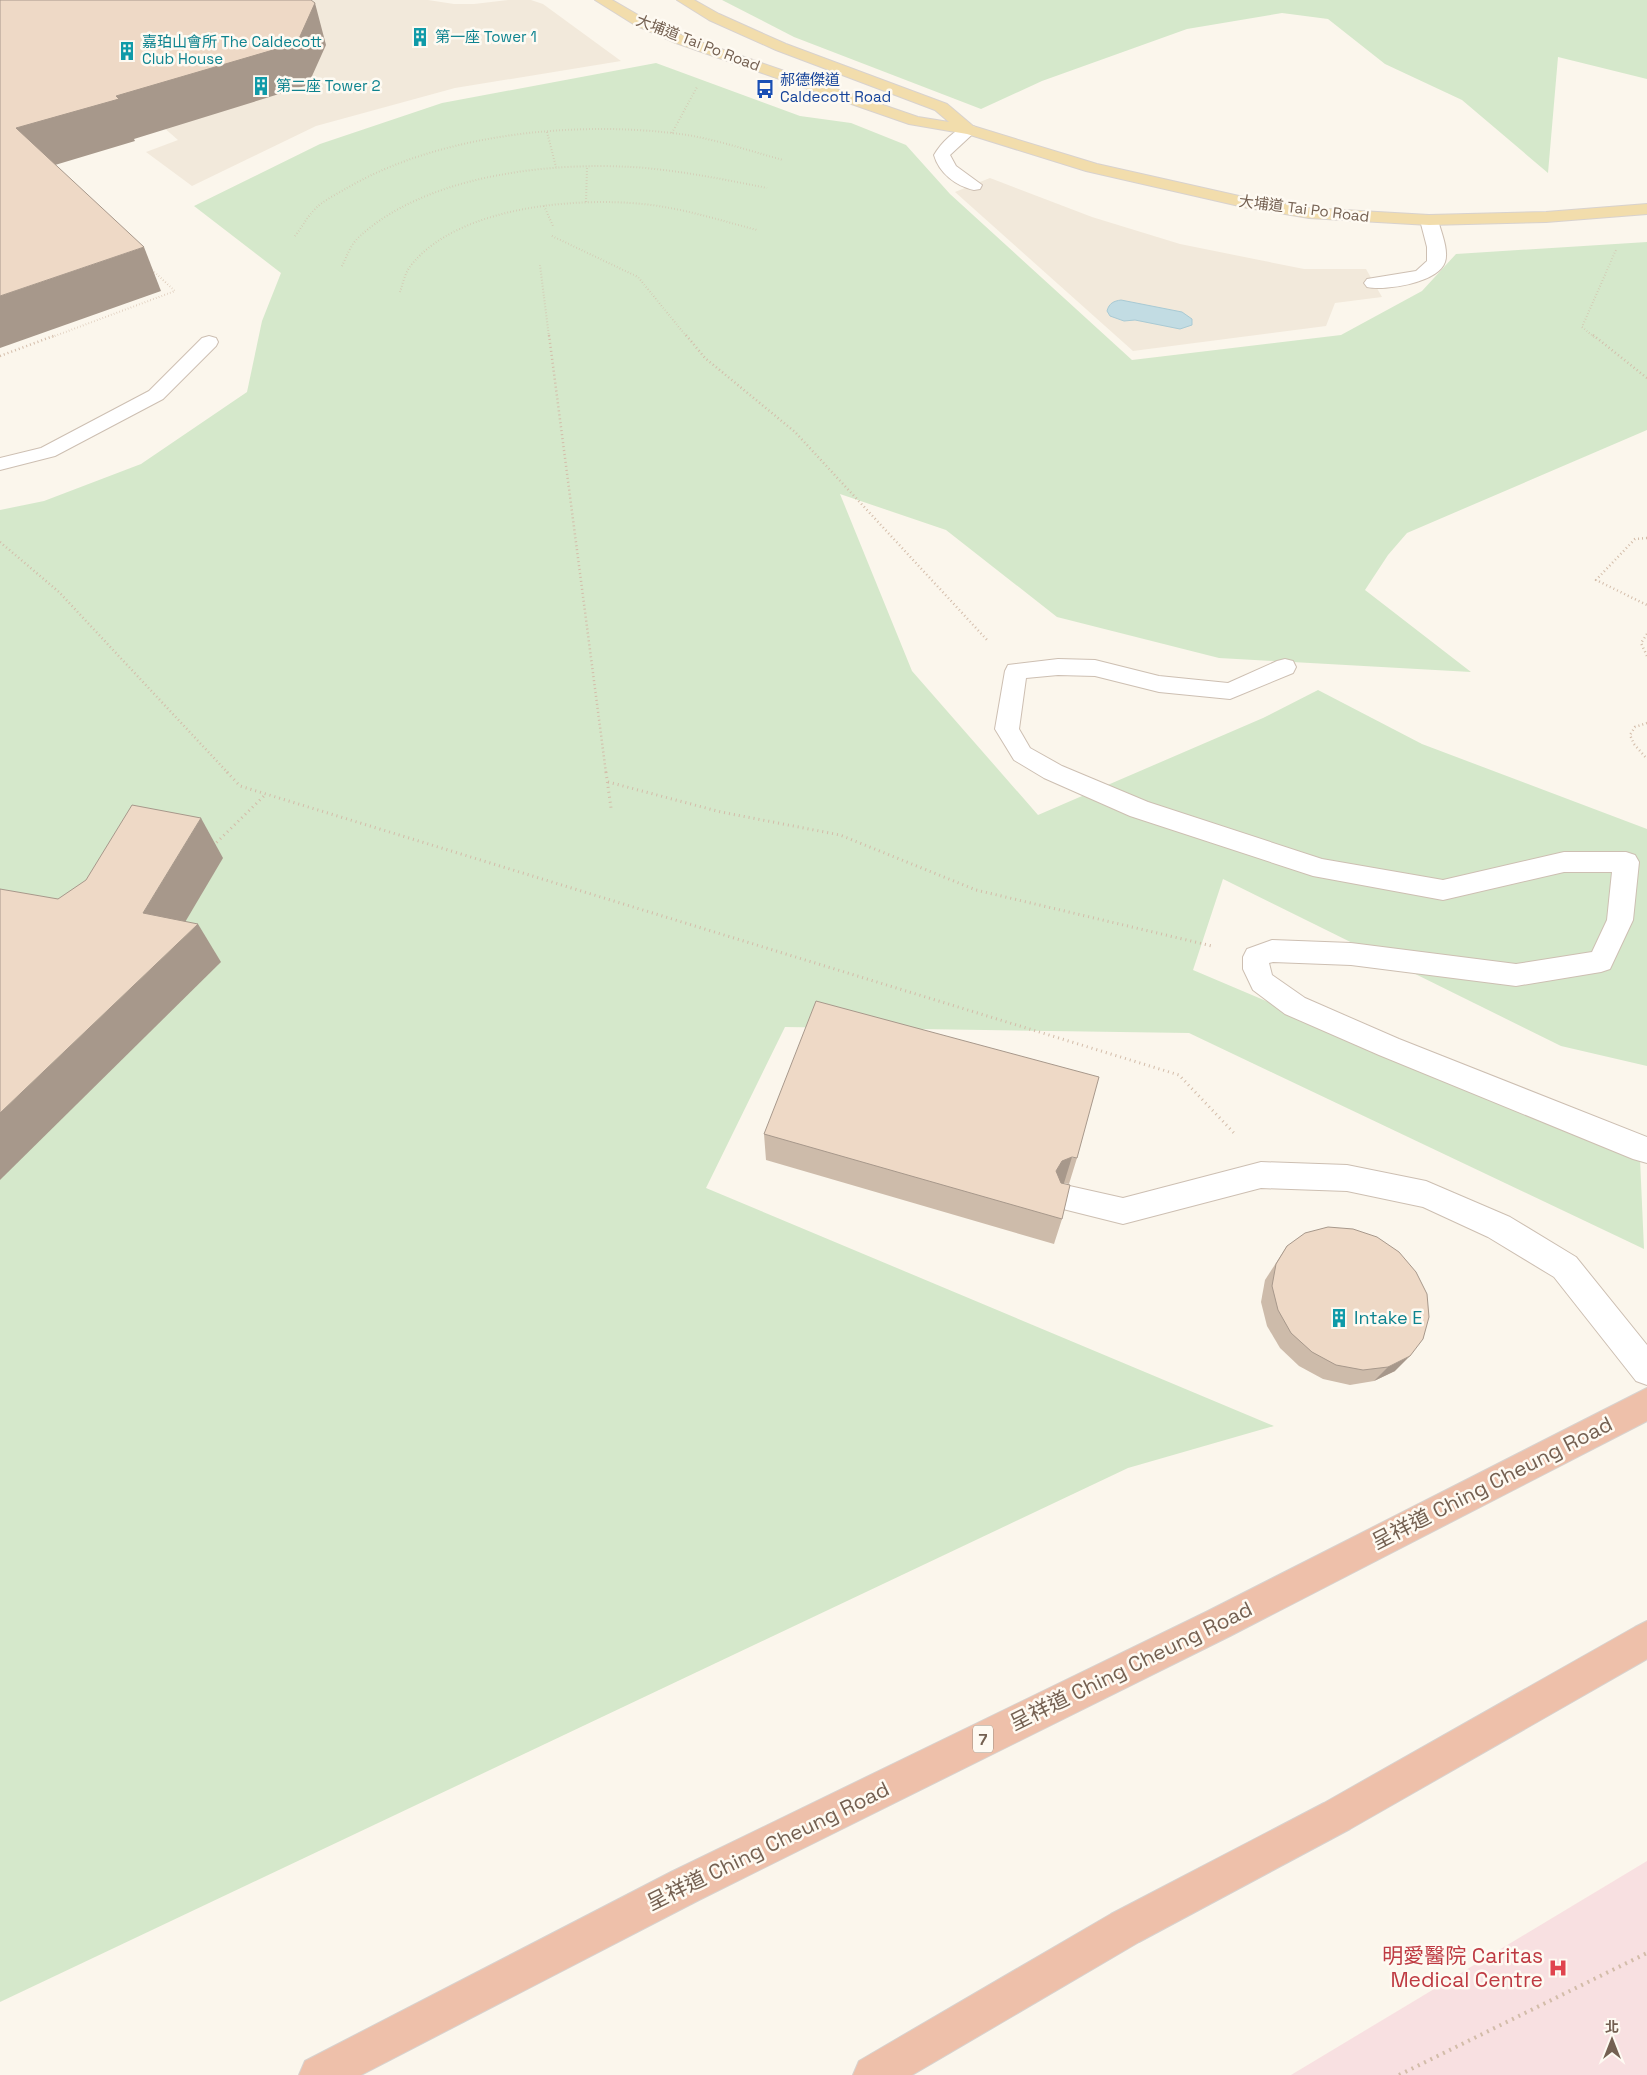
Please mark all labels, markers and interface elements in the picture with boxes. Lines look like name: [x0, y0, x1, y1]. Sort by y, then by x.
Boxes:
street label: 大埔道 Tai Po Road: [634, 10, 763, 75]
building icon: 第一座 Tower 1: [409, 26, 431, 48]
place label: 第一座 Tower 1: [435, 27, 537, 46]
place label: 嘉珀山會所 The Caldecott Club House: [142, 32, 322, 68]
building icon: 嘉珀山會所 The Caldecott Club House: [116, 40, 138, 62]
place label: 郝德傑道 Caldecott Road: [780, 70, 891, 106]
building icon: 第二座 Tower 2: [250, 75, 272, 97]
place label: 第二座 Tower 2: [276, 76, 381, 95]
bus stop icon: 郝德傑道 Caldecott Road: [754, 78, 776, 100]
street label: 大埔道 Tai Po Road: [1238, 191, 1370, 226]
place label: Intake E: [1354, 1306, 1422, 1329]
building icon: Intake E: [1328, 1307, 1350, 1329]
street label: 呈祥道 Ching Cheung Road: [1367, 1410, 1617, 1555]
street label: 呈祥道 Ching Cheung Road: [1005, 1595, 1257, 1736]
road number: 7: [973, 1726, 993, 1752]
street label: 呈祥道 Ching Cheung Road: [642, 1775, 894, 1916]
place label: 明愛醫院 Caritas Medical Centre: [1382, 1942, 1543, 1993]
hospital icon: 明愛醫院 Caritas Medical Centre: [1547, 1957, 1569, 1979]
north arrow: [1587, 2015, 1637, 2065]
text: 北: [1605, 2018, 1619, 2036]

